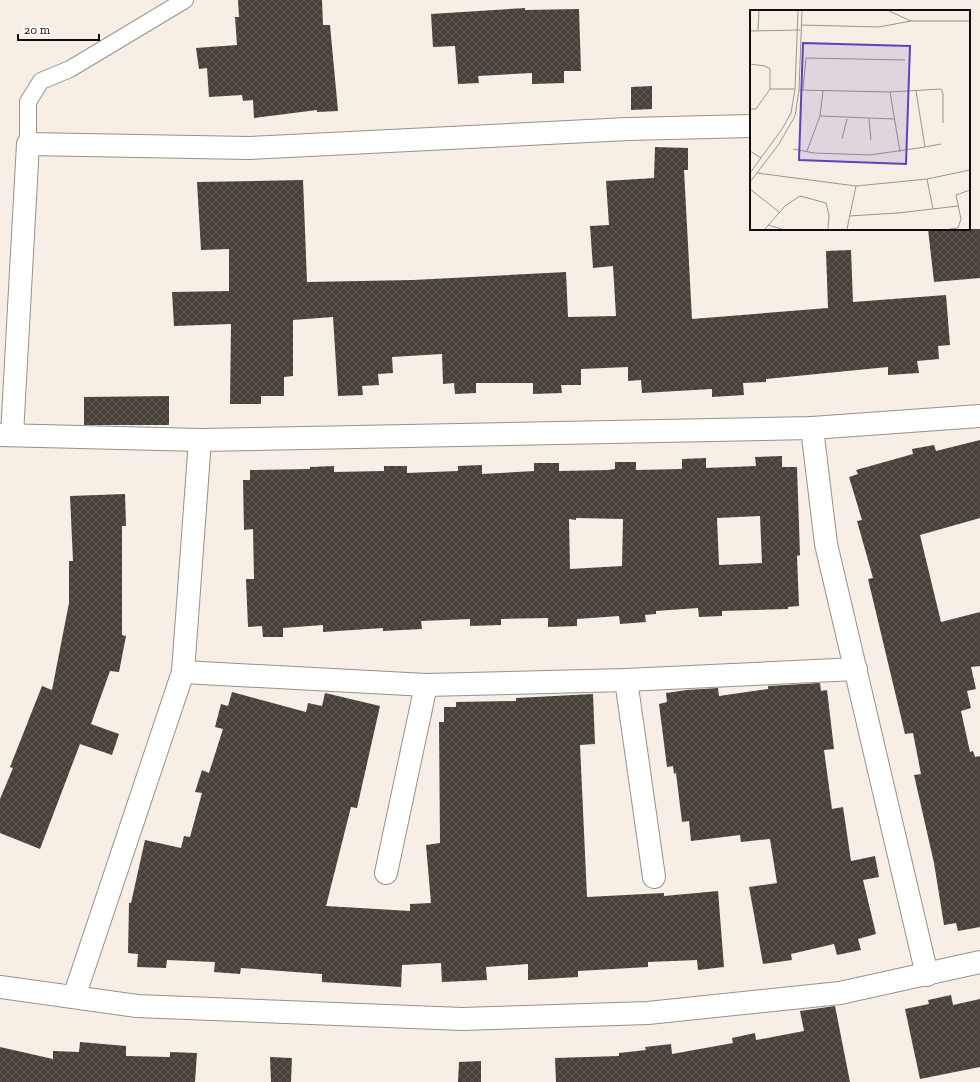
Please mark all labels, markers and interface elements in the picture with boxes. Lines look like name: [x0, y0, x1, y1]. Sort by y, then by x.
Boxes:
inset map: [750, 10, 970, 230]
scale bar: [18, 16, 99, 42]
text: 20 m: [24, 23, 51, 37]

